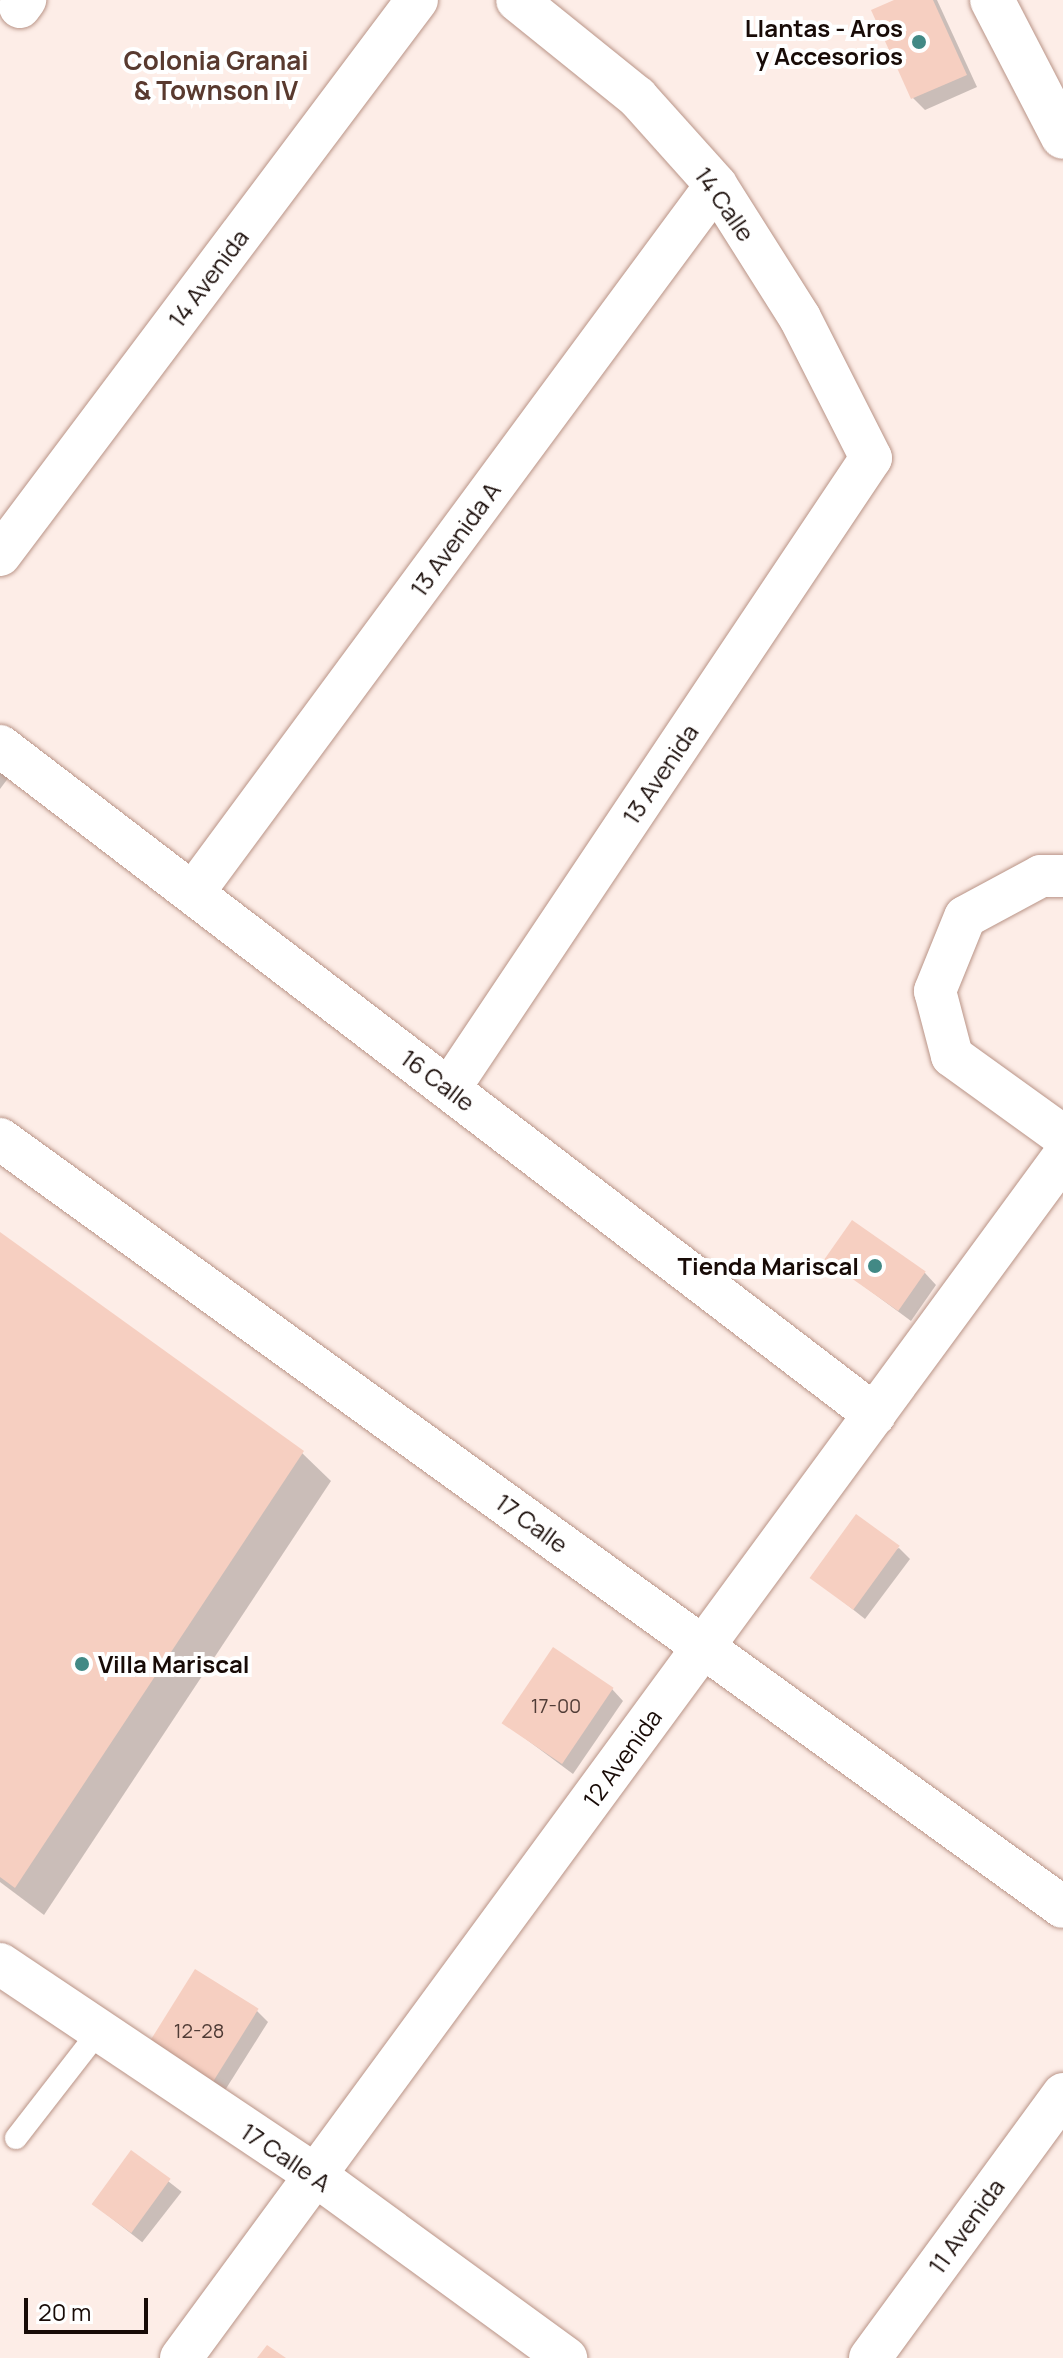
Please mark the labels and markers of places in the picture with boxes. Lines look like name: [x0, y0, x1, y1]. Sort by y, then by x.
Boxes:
place label: Llantas - Aros y Accesorios: [745, 14, 903, 70]
marker: Llantas - Aros y Accesorios: [910, 33, 928, 51]
place label: Tienda Mariscal: [678, 1252, 859, 1280]
marker: Tienda Mariscal: [866, 1257, 884, 1275]
place label: Villa Mariscal: [98, 1650, 250, 1678]
marker: Villa Mariscal: [73, 1655, 91, 1673]

